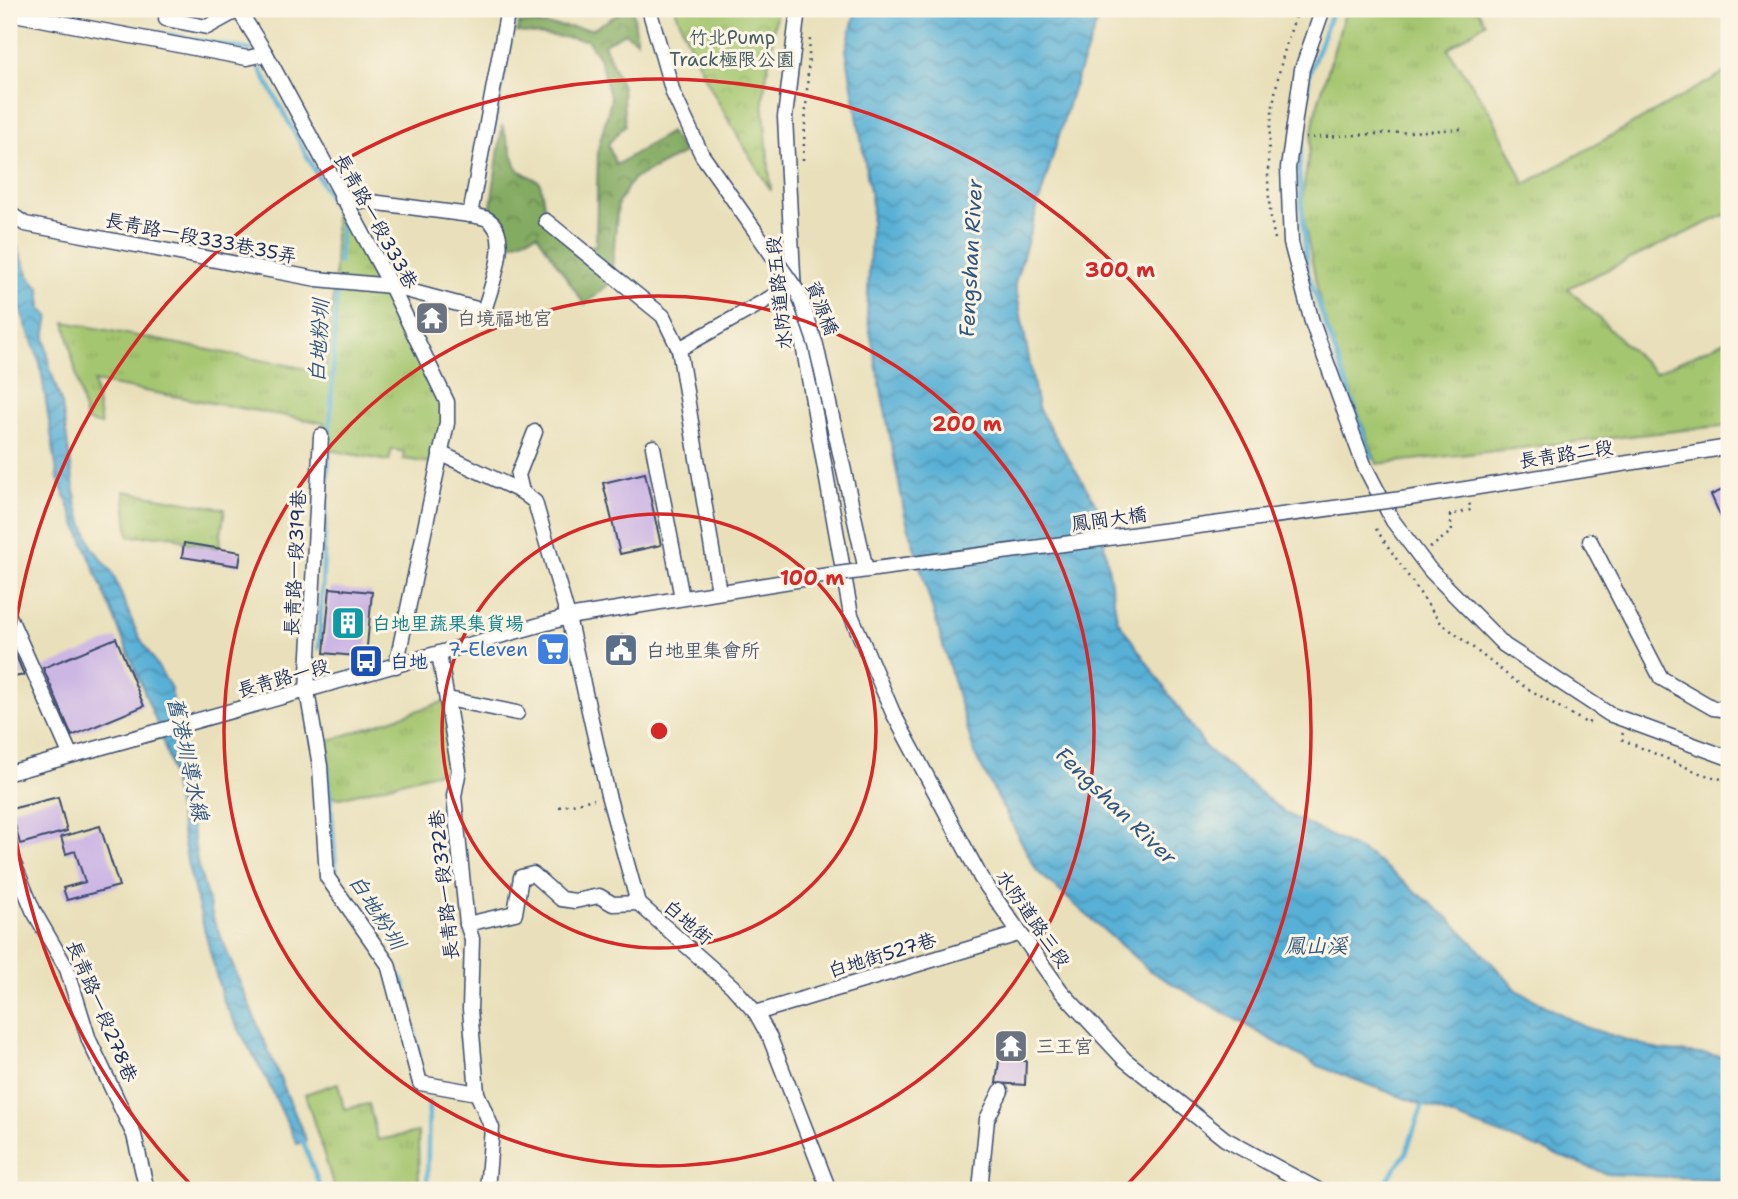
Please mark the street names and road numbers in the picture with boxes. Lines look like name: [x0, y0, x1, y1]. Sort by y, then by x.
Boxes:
street label: 長青路一段333巷: [328, 149, 424, 293]
street label: 長青路一段333巷35弄: [103, 207, 299, 269]
street label: 水防道路五段: [761, 235, 797, 351]
street label: 資源橋: [800, 277, 844, 339]
street label: 長青路二段: [1517, 434, 1615, 474]
street label: 長青路一段319巷: [279, 489, 311, 637]
street label: 鳳岡大橋: [1070, 501, 1148, 537]
street label: 長青路一段: [234, 653, 332, 703]
street label: 長青路一段372巷: [424, 809, 464, 961]
street label: 水防道路三段: [990, 865, 1076, 973]
street label: 白地街: [658, 894, 718, 950]
street label: 白地街527巷: [825, 927, 939, 983]
street label: 長青路一段278巷: [61, 936, 143, 1086]

